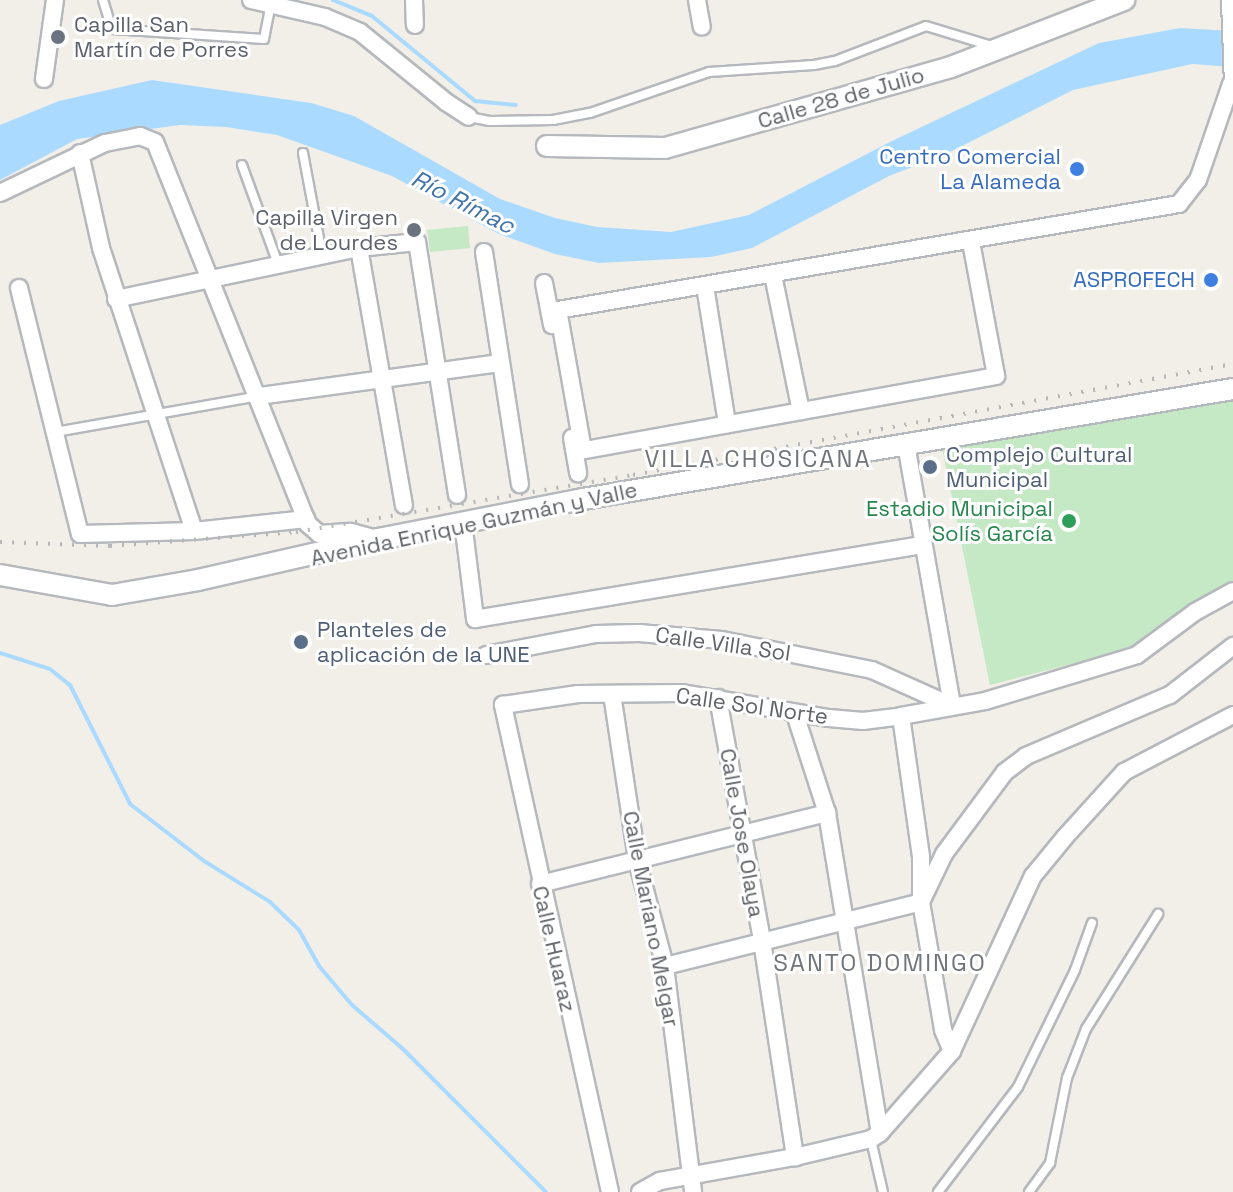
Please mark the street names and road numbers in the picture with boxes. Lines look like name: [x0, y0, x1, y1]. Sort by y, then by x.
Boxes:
street label: Calle 28 de Julio: [755, 62, 927, 134]
street label: Avenida Enrique Guzmán y Valle: [308, 476, 640, 572]
street label: Calle Villa Sol: [653, 621, 793, 667]
street label: Calle Sol Norte: [674, 682, 830, 730]
street label: Calle Jose Olaya: [714, 746, 770, 920]
street label: Calle Mariano Melgar: [617, 809, 685, 1029]
street label: Calle Huaraz: [527, 883, 581, 1015]

